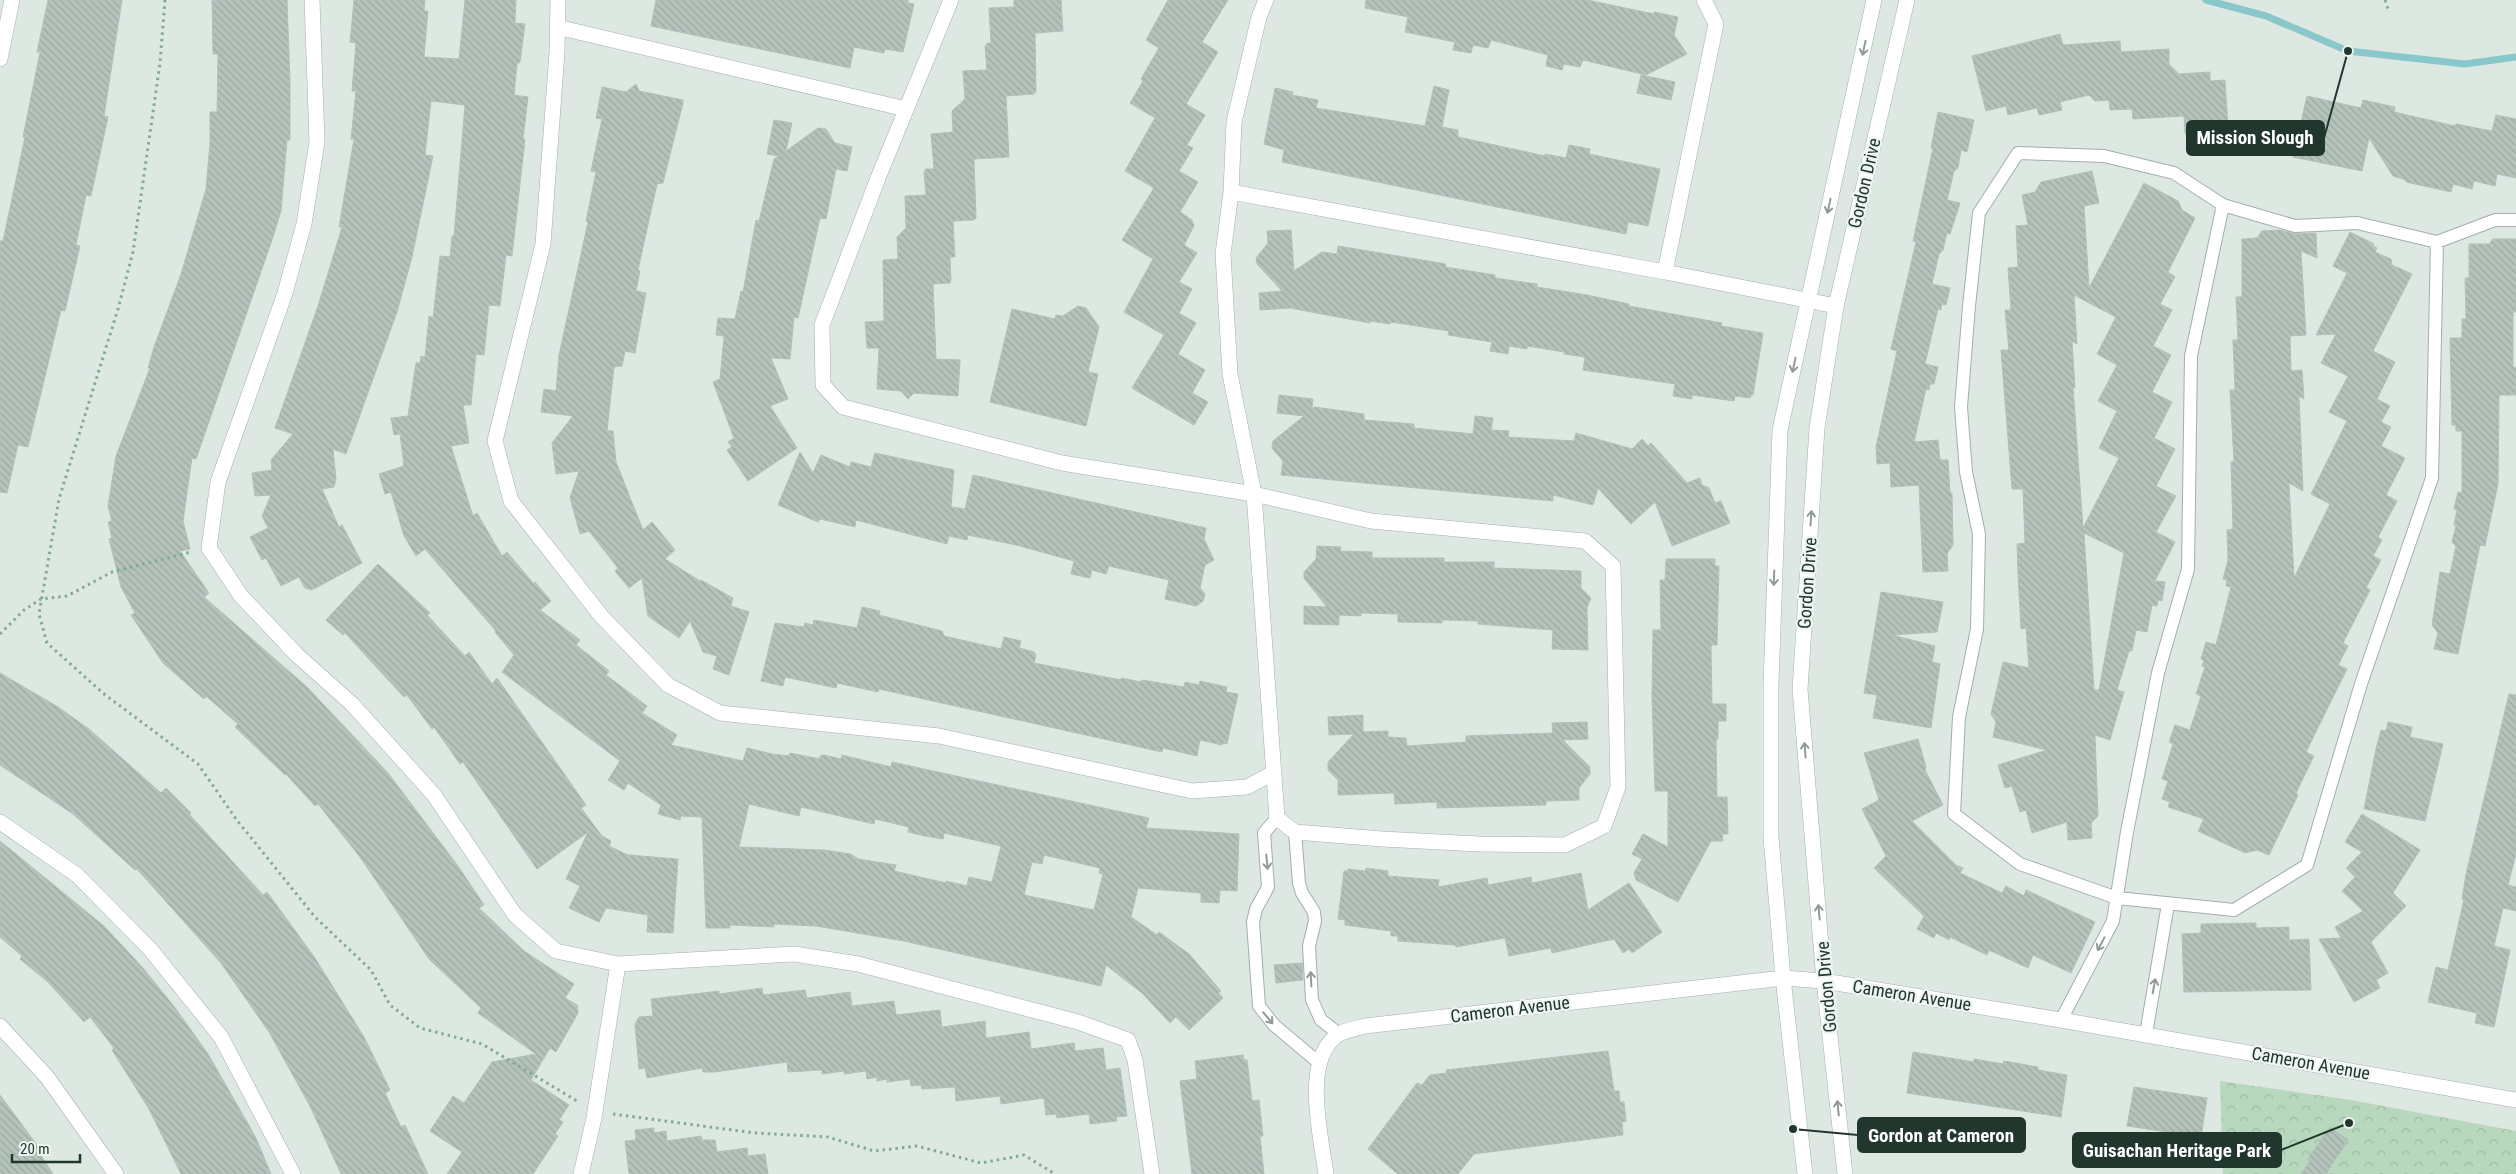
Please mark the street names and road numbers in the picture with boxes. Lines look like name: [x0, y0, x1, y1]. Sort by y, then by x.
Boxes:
street label: Gordon Drive: [1843, 136, 1885, 230]
street label: Gordon Drive: [1793, 537, 1821, 629]
street label: Gordon Drive: [1812, 940, 1840, 1034]
street label: Cameron Avenue: [1851, 975, 1973, 1015]
street label: Cameron Avenue: [1449, 991, 1571, 1027]
street label: Cameron Avenue: [2250, 1042, 2372, 1084]

